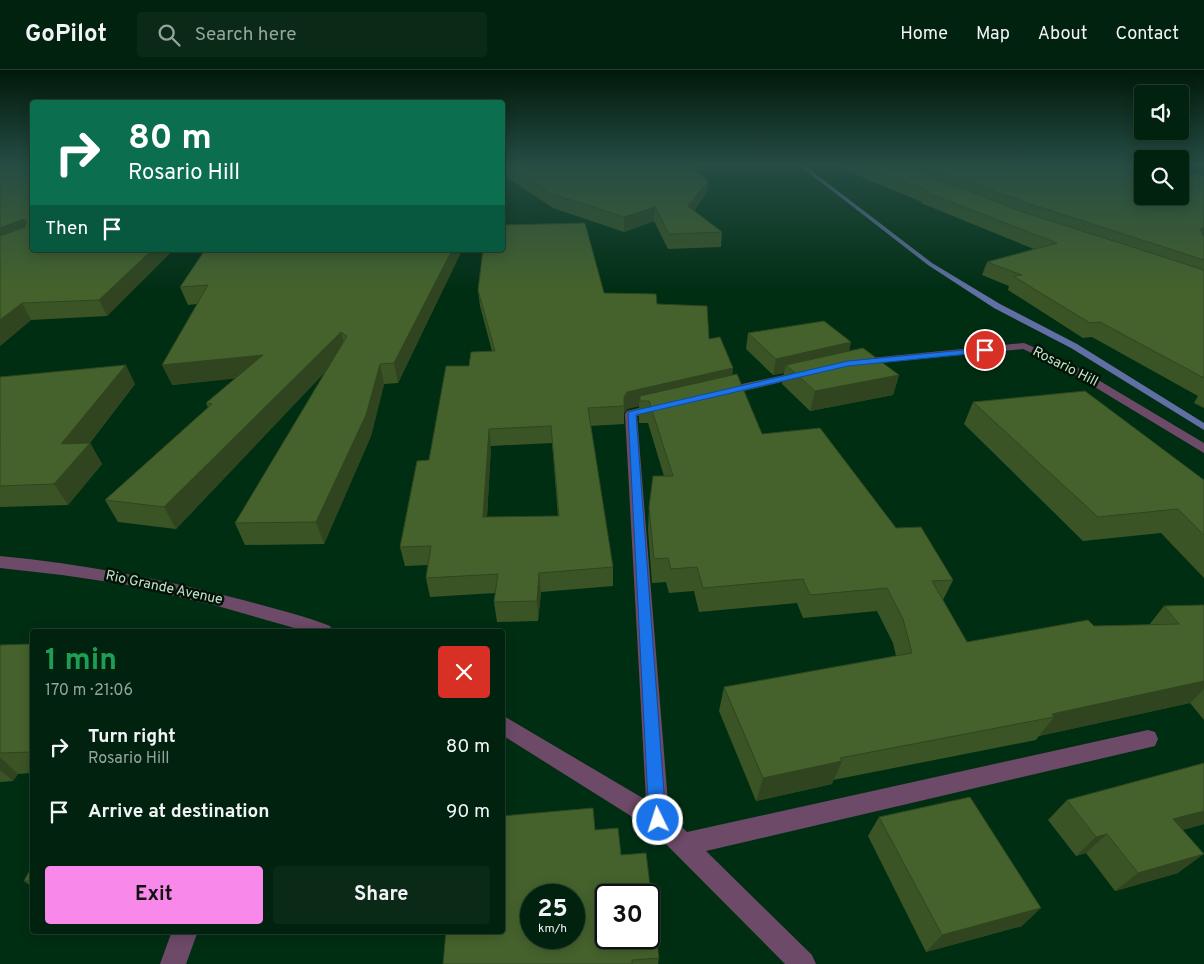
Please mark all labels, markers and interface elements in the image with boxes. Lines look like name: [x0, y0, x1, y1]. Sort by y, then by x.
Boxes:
search box: [137, 12, 487, 57]
text: GoPilot: [25, 20, 107, 50]
icon: search: [155, 21, 183, 49]
text: Search here: [195, 23, 296, 47]
text: Home: [900, 23, 948, 46]
text: Map: [976, 23, 1010, 46]
text: About: [1038, 23, 1087, 46]
text: Contact: [1115, 23, 1179, 46]
map controls: [1134, 85, 1189, 205]
button: sound: [1134, 85, 1189, 140]
text: 80 m: [128, 117, 212, 161]
icon: right: [45, 120, 110, 185]
button: search: [1134, 150, 1189, 205]
text: Rosario Hill: [128, 160, 240, 187]
icon: arrive: [98, 215, 126, 243]
text: Then: [45, 217, 88, 241]
pin: [964, 329, 1006, 371]
icon: arrive: [971, 336, 999, 364]
street label: Rosario Hill: [1029, 343, 1101, 391]
street label: Rio Grande Avenue: [104, 567, 224, 609]
text: 1 min: [45, 643, 117, 680]
button: close: [438, 646, 490, 698]
text: 170 m · 21:06: [45, 681, 133, 701]
text: Turn right: [88, 725, 176, 749]
icon: right: [45, 733, 73, 761]
text: 80 m: [446, 735, 490, 759]
text: Rosario Hill: [88, 749, 170, 769]
position arrow: [631, 793, 683, 845]
icon: arrive: [45, 798, 73, 826]
text: Arrive at destination: [88, 800, 269, 824]
text: 90 m: [446, 800, 490, 824]
button: Exit: [45, 866, 263, 924]
button: Share: [273, 866, 490, 924]
speed limit sign: 30: [595, 884, 660, 949]
text: 25: [537, 894, 568, 926]
text: km/h: [538, 921, 567, 937]

